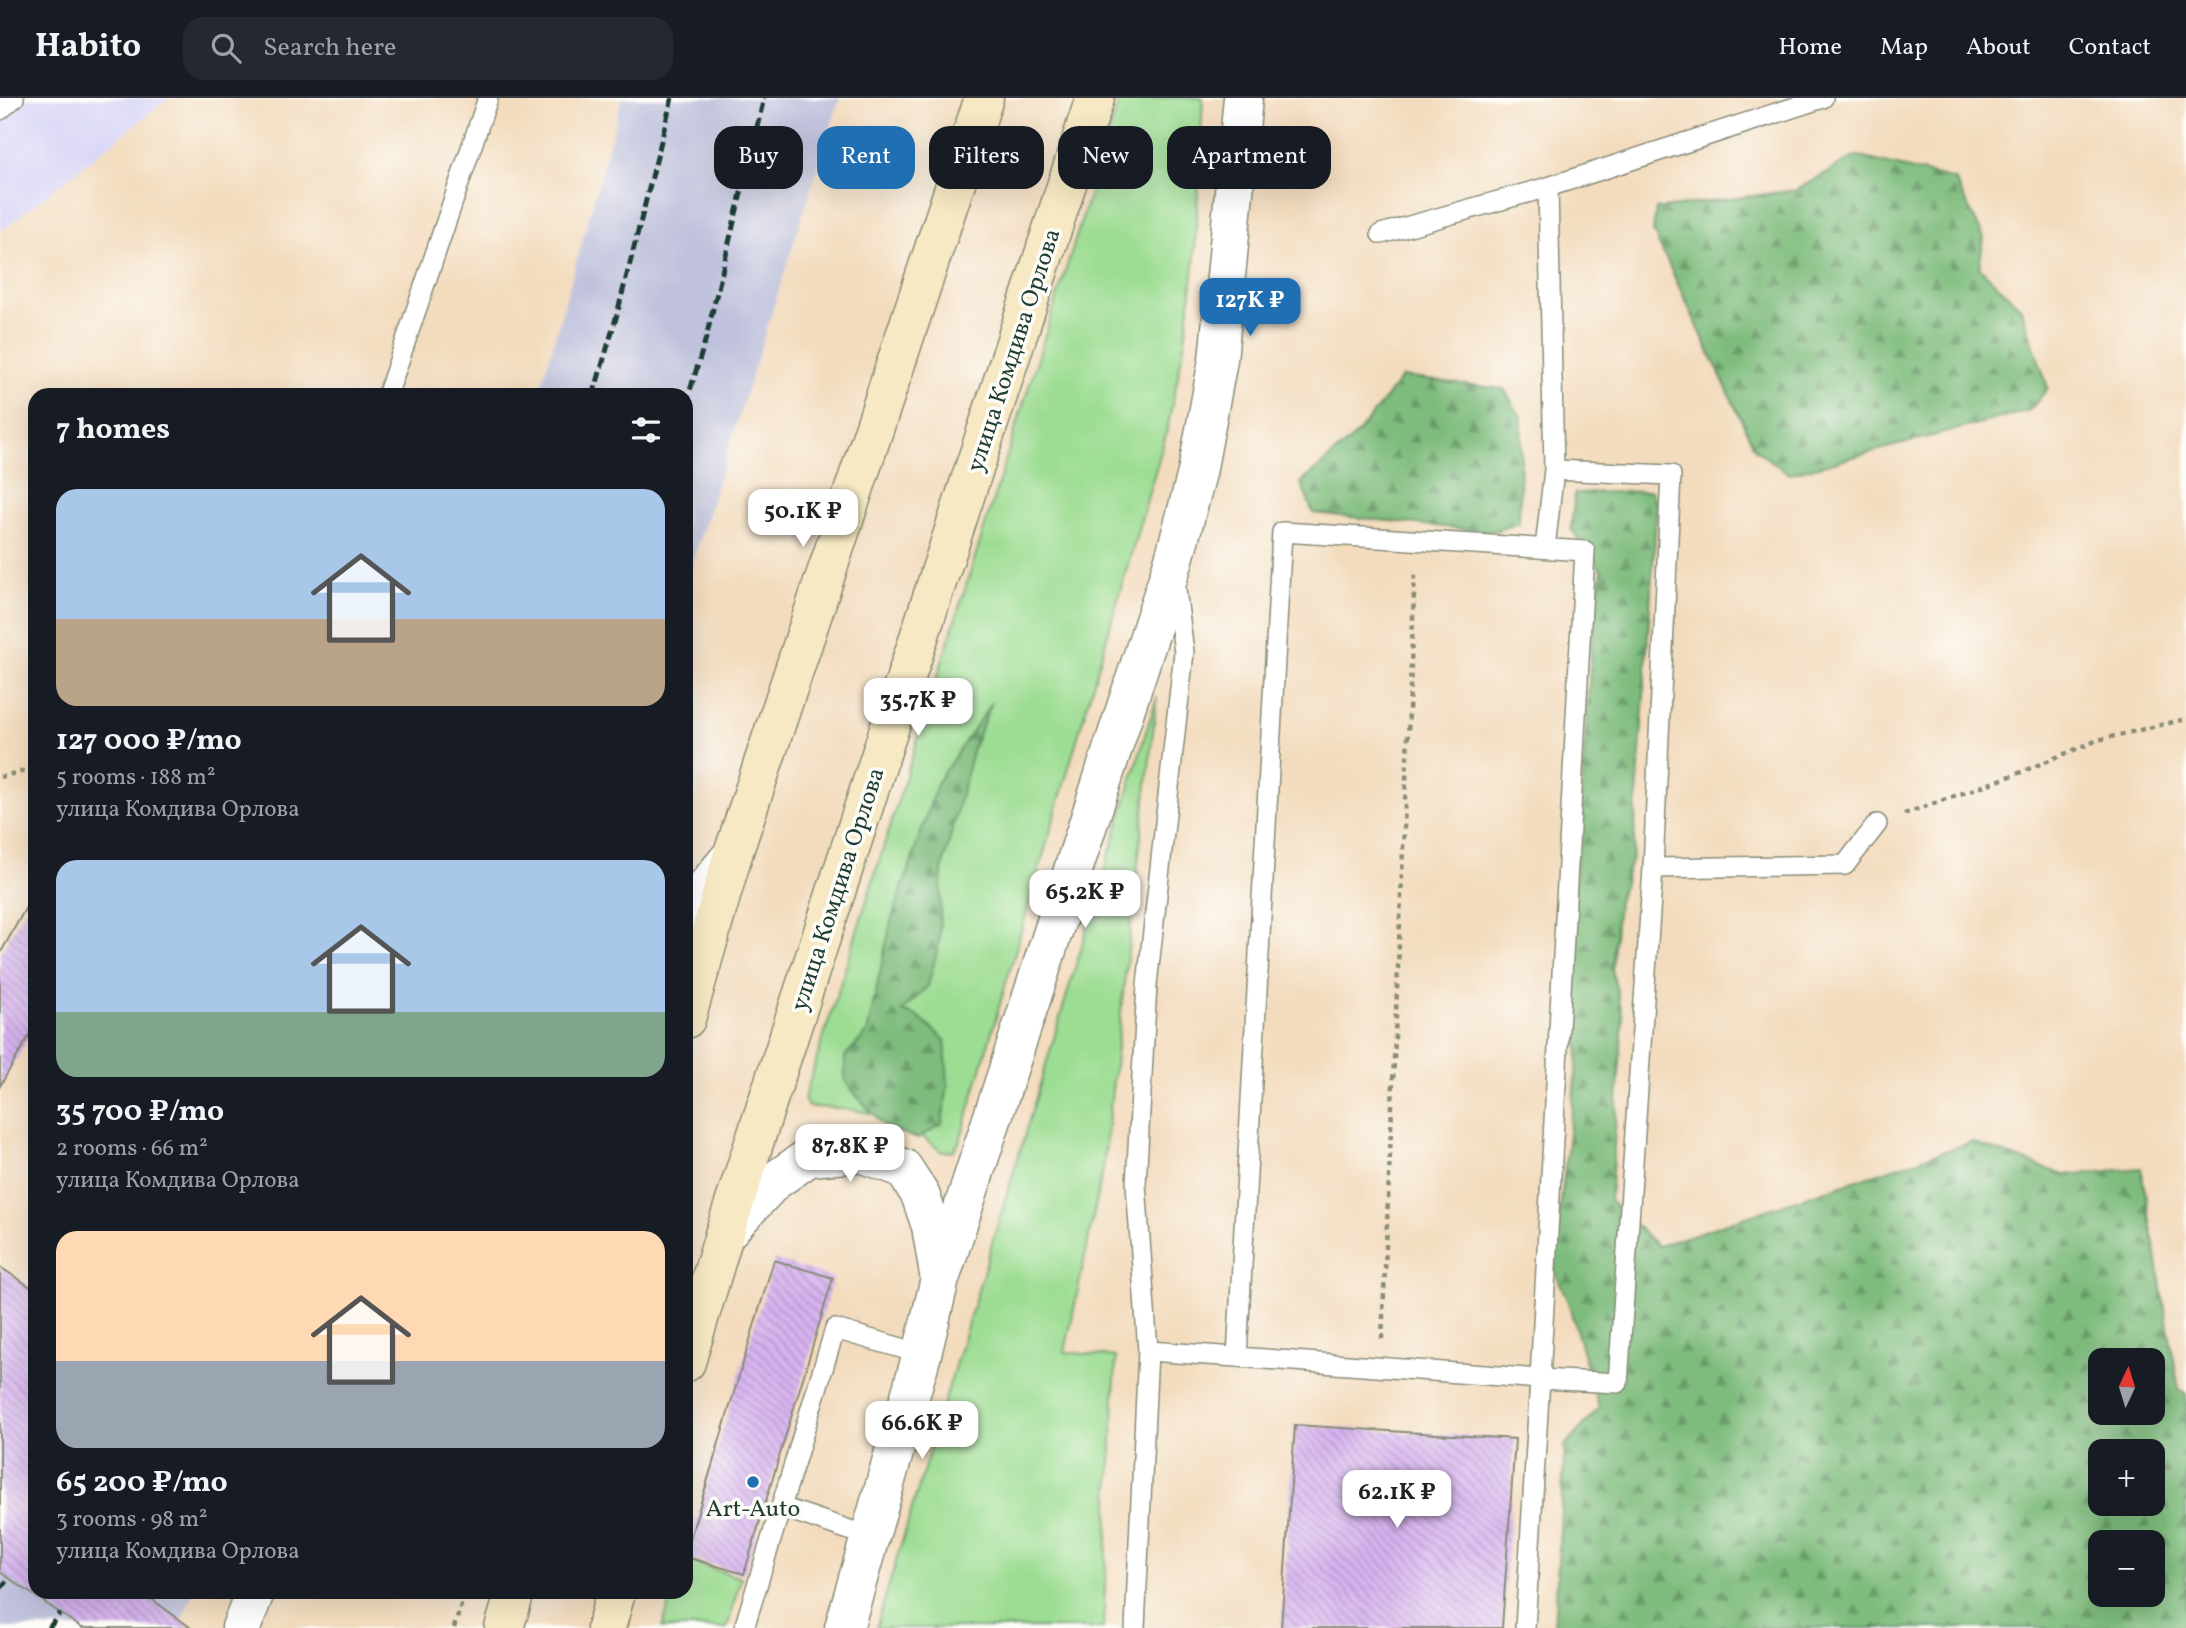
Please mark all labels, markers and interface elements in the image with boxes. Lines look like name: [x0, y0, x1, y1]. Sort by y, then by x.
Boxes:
search box: [183, 17, 673, 80]
text: Habito: [35, 25, 141, 71]
icon: search: [207, 29, 245, 67]
text: Search here: [263, 30, 396, 66]
text: Home: [1778, 31, 1842, 65]
text: Map: [1880, 31, 1928, 65]
text: About: [1966, 31, 2031, 65]
text: Contact: [2069, 31, 2151, 65]
chip: Buy: [714, 126, 803, 189]
chip: Rent: [817, 126, 915, 189]
chip: Filters: [929, 126, 1044, 189]
chip: New: [1058, 126, 1153, 189]
chip: Apartment: [1167, 126, 1331, 189]
street label: улица Комдива Орлова: [959, 224, 1070, 477]
pin: 127K ₽: [1193, 278, 1307, 338]
text: 127K ₽: [1216, 285, 1284, 317]
text: 7 homes: [56, 409, 170, 451]
icon: filters: [627, 411, 665, 449]
pin: 50.1K ₽: [738, 490, 868, 549]
text: 50.1K ₽: [764, 496, 842, 528]
icon: home: [298, 535, 424, 661]
pin: 35.7K ₽: [853, 678, 983, 738]
text: 35.7K ₽: [880, 685, 956, 717]
text: 127 000 ₽/mo: [56, 720, 242, 762]
text: 5 rooms · 188 m²: [56, 762, 215, 794]
street label: улица Комдива Орлова: [783, 763, 894, 1016]
text: улица Комдива Орлова: [56, 794, 300, 826]
pin: 65.2K ₽: [1020, 870, 1150, 930]
text: 65.2K ₽: [1045, 877, 1125, 909]
icon: home: [298, 906, 424, 1032]
text: 35 700 ₽/mo: [56, 1091, 224, 1133]
pin: 87.8K ₽: [785, 1124, 915, 1184]
text: 87.8K ₽: [811, 1131, 889, 1163]
text: 2 rooms · 66 m²: [56, 1133, 208, 1165]
text: улица Комдива Орлова: [56, 1165, 300, 1197]
icon: home: [298, 1277, 424, 1403]
north arrow: [2088, 1348, 2165, 1424]
map controls: [2088, 1348, 2165, 1607]
pin: 66.6K ₽: [857, 1402, 987, 1461]
text: 66.6K ₽: [881, 1408, 963, 1440]
button: +: [2088, 1439, 2165, 1516]
text: 65 200 ₽/mo: [56, 1462, 228, 1504]
pin: 62.1K ₽: [1332, 1470, 1462, 1530]
marker: Art-Auto: [745, 1474, 761, 1490]
text: 62.1K ₽: [1358, 1477, 1436, 1509]
place label: Art-Auto: [706, 1493, 800, 1527]
text: 3 rooms · 98 m²: [56, 1504, 208, 1536]
button: −: [2088, 1530, 2165, 1607]
text: улица Комдива Орлова: [56, 1536, 300, 1568]

